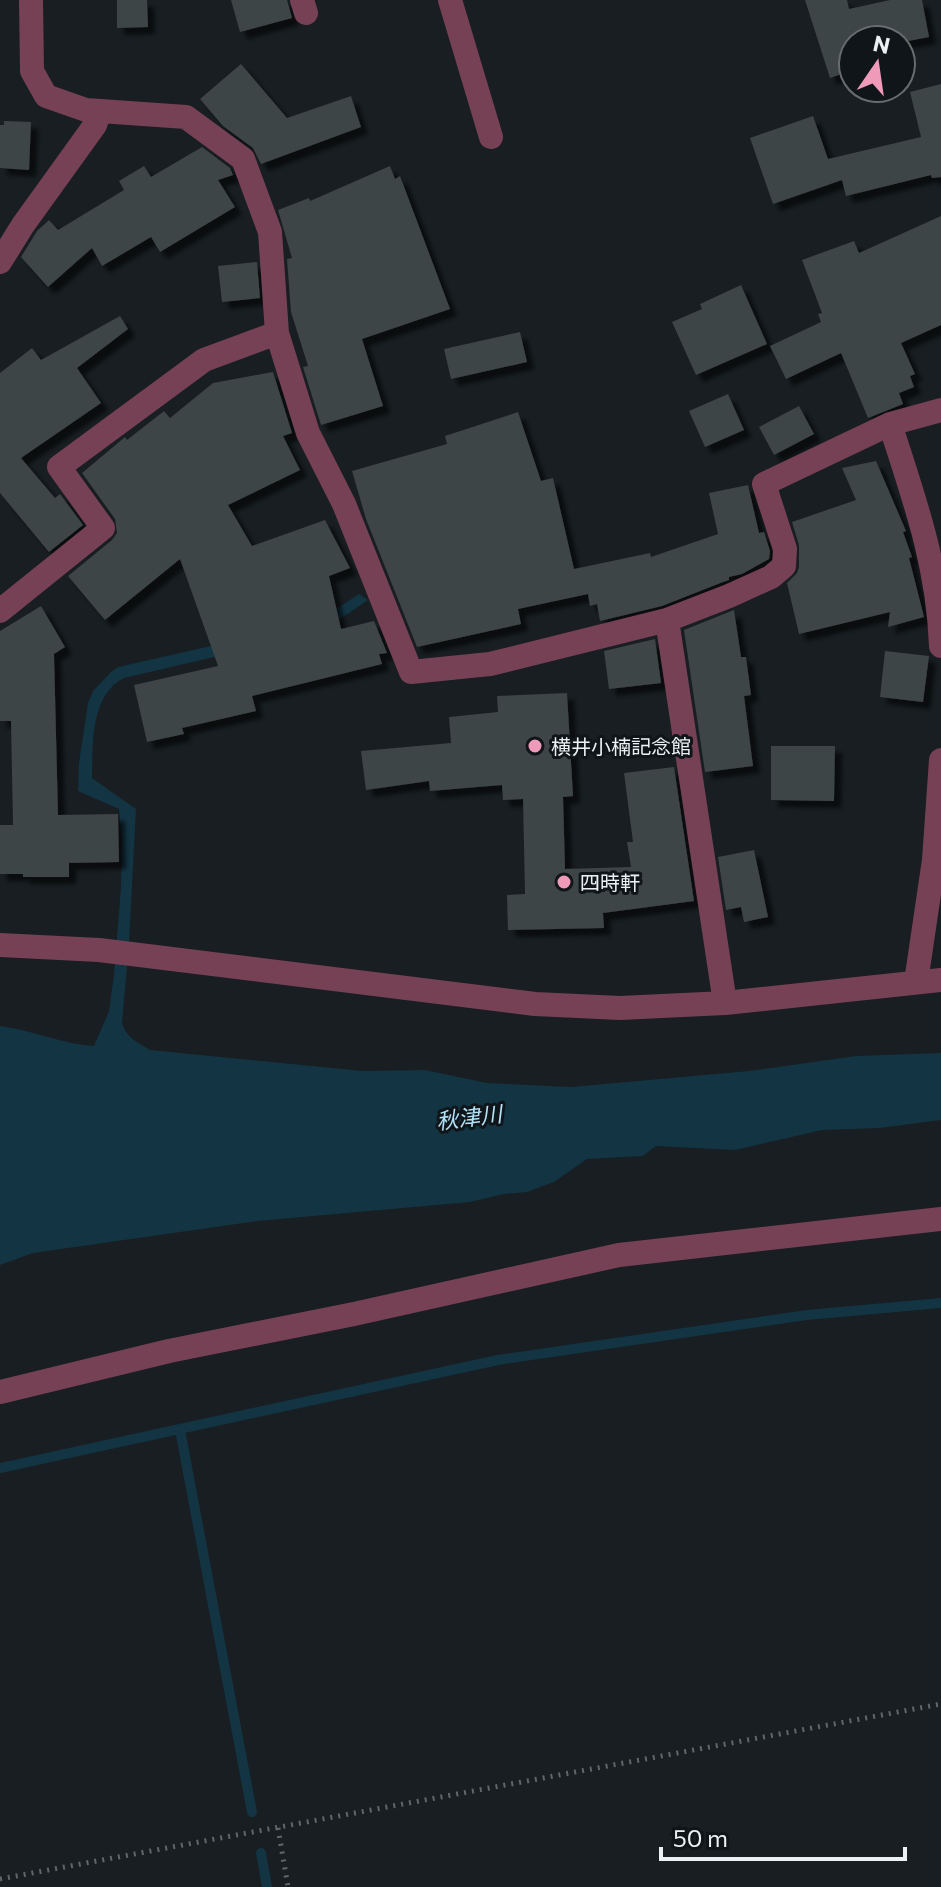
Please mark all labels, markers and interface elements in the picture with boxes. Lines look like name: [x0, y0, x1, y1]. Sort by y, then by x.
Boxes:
north arrow: [837, 24, 917, 104]
text: N: [871, 29, 893, 59]
place label: 横井小楠記念館: [551, 734, 691, 758]
marker: 横井小楠記念館: [526, 737, 544, 755]
place label: 四時軒: [580, 870, 640, 894]
marker: 四時軒: [555, 873, 573, 891]
water label: 秋津川: [435, 1099, 505, 1134]
scale bar: [661, 1811, 905, 1861]
text: 50 m: [673, 1823, 728, 1852]

